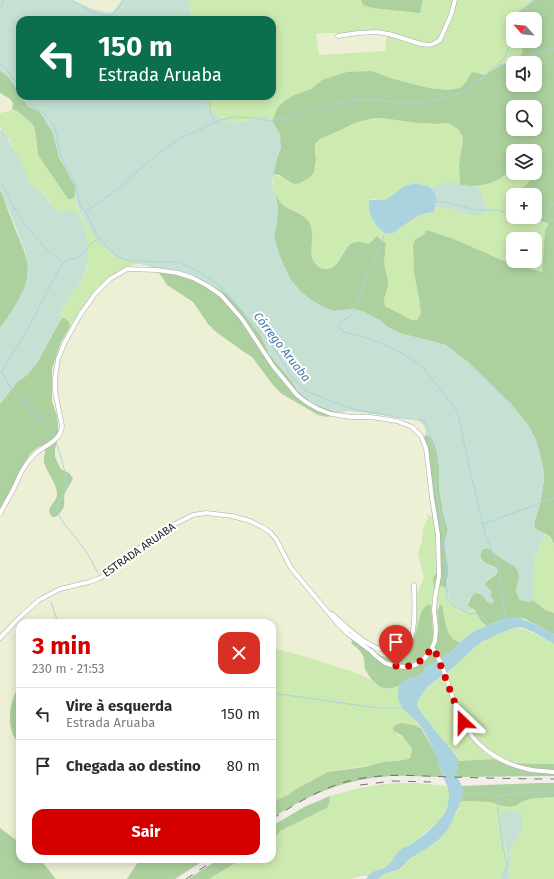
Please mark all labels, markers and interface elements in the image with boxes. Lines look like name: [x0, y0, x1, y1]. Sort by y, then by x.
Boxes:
north arrow: [506, 12, 542, 48]
map controls: [506, 12, 542, 268]
text: 150 m: [98, 30, 173, 63]
icon: left: [32, 32, 84, 84]
button: sound: [506, 56, 542, 92]
text: Estrada Aruaba: [98, 64, 222, 86]
button: search: [506, 100, 542, 136]
button: layers: [506, 144, 542, 180]
button: +: [506, 188, 542, 224]
button: −: [506, 232, 542, 268]
water label: Córrego Aruaba: [251, 310, 314, 385]
street label: ESTRADA ARUABA: [100, 520, 178, 580]
pin: [379, 625, 413, 666]
icon: arrive: [385, 631, 407, 653]
text: 3 min: [32, 632, 91, 660]
button: close: [218, 632, 260, 674]
text: 230 m · 21:53: [32, 661, 105, 676]
text: Vire à esquerda: [66, 697, 172, 715]
position arrow: [442, 701, 484, 743]
icon: left: [32, 703, 54, 725]
text: 150 m: [221, 705, 260, 723]
text: Estrada Aruaba: [66, 715, 155, 730]
icon: arrive: [32, 755, 54, 777]
text: Chegada ao destino: [66, 757, 201, 775]
text: 80 m: [227, 757, 260, 775]
button: Sair: [32, 809, 260, 855]

